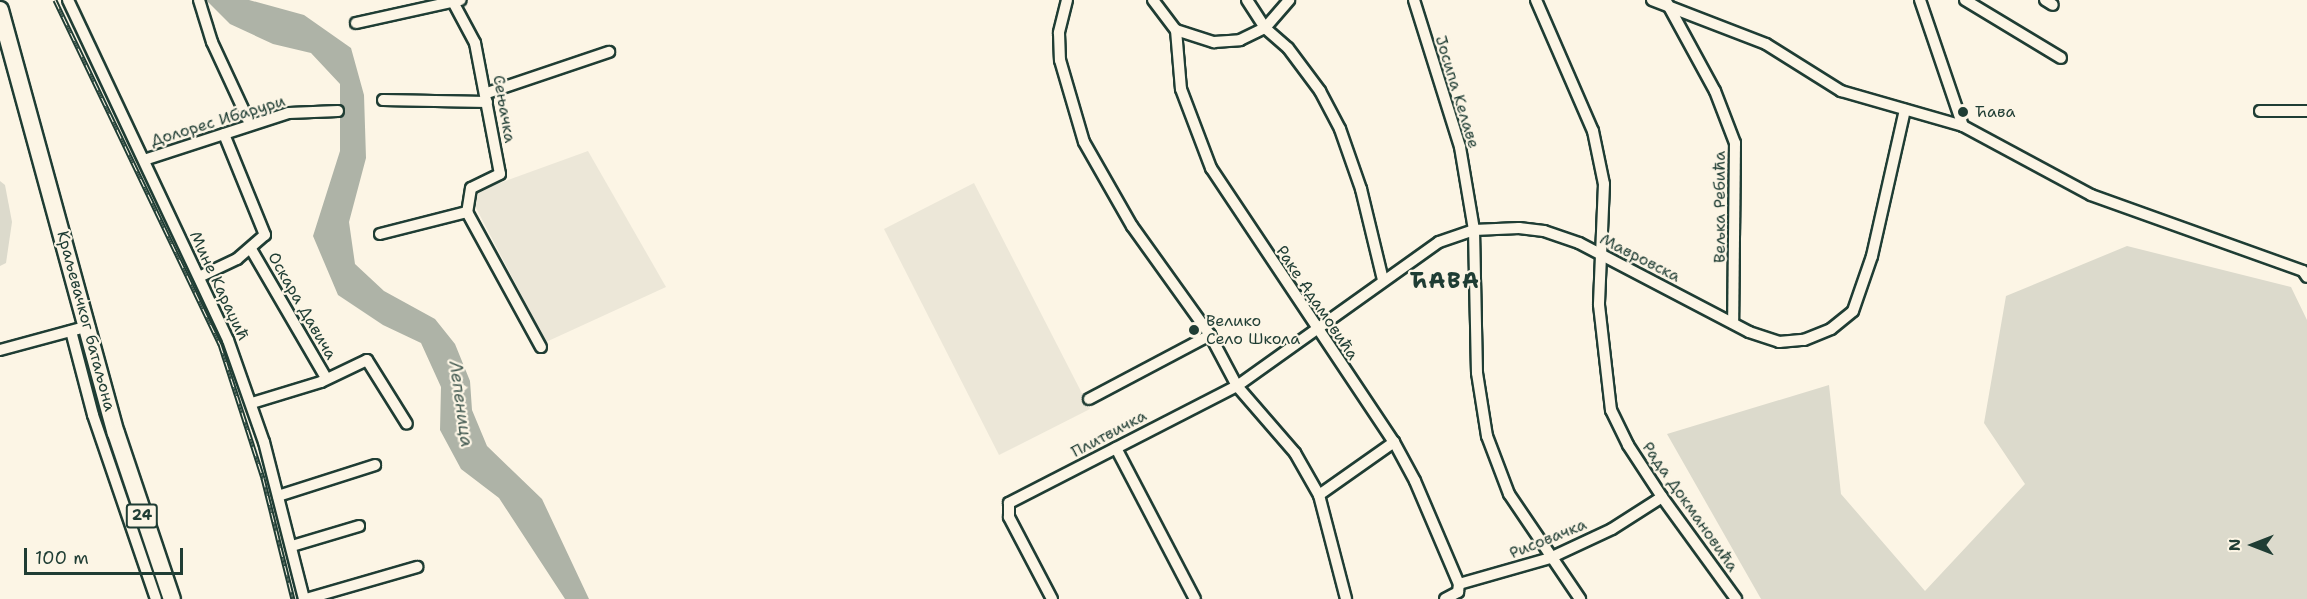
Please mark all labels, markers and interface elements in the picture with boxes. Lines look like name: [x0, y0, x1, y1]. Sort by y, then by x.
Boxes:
street label: Јосипа Келаве: [1431, 33, 1483, 151]
street label: Сењачка: [489, 74, 519, 144]
street label: Долорес Ибарури: [148, 91, 288, 151]
place label: Ћава: [1975, 102, 2015, 122]
marker: Ћава: [1956, 105, 1970, 119]
street label: Вељка Ребића: [1710, 151, 1730, 263]
street label: Мине Караџић: [185, 228, 253, 344]
street label: Краљевачког батаљона: [53, 229, 119, 413]
street label: Мавровска: [1597, 230, 1683, 286]
street label: Раке Адамовића: [1272, 242, 1362, 364]
street label: Оскара Давича: [263, 249, 341, 363]
district label: ЋАВА: [1410, 268, 1480, 294]
place label: Велико Село Школа: [1206, 311, 1300, 349]
marker: Велико Село Школа: [1187, 323, 1201, 337]
water label: Лепеница: [444, 360, 478, 448]
street label: Плитвичка: [1068, 406, 1150, 462]
street label: Рада Докмановића: [1638, 438, 1742, 576]
road number: 24: [126, 504, 158, 528]
street label: Рисовачка: [1507, 515, 1589, 563]
north arrow: [2223, 515, 2283, 575]
scale bar: [27, 536, 186, 574]
text: N: [2224, 539, 2245, 551]
text: 100 m: [35, 546, 89, 570]

